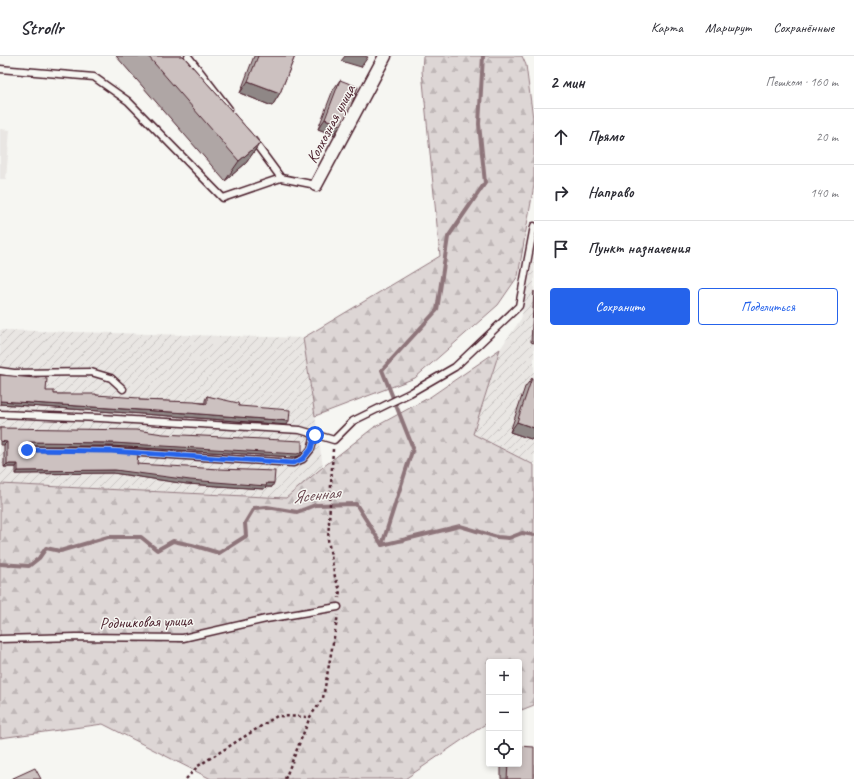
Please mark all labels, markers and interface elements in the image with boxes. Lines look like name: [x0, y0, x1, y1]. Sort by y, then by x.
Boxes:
text: Strollr: [20, 16, 63, 40]
text: Карта: [651, 19, 683, 36]
text: Маршрут: [705, 19, 751, 36]
text: Сохранённые: [773, 19, 834, 36]
text: 2 мин: [550, 72, 585, 93]
text: Пешком · 160 m: [765, 74, 838, 90]
street label: Колхозная улица: [302, 80, 360, 167]
icon: ahead: [550, 126, 572, 148]
text: Прямо: [588, 127, 624, 146]
text: 20 m: [816, 129, 838, 145]
icon: right: [550, 182, 572, 204]
text: Направо: [588, 183, 634, 202]
text: 140 m: [810, 185, 838, 201]
icon: arrive: [550, 238, 572, 260]
text: Пункт назначения: [588, 239, 690, 258]
button: Сохранить: [550, 288, 690, 325]
button: Поделиться: [698, 288, 838, 325]
route start: [306, 426, 324, 444]
route end: [18, 441, 36, 459]
water label: Ясенная: [291, 482, 344, 508]
street label: Родниковая улица: [99, 610, 194, 634]
map controls: [486, 659, 522, 767]
button: +: [486, 659, 522, 695]
button: −: [486, 695, 522, 731]
button: locate: [486, 731, 522, 767]

